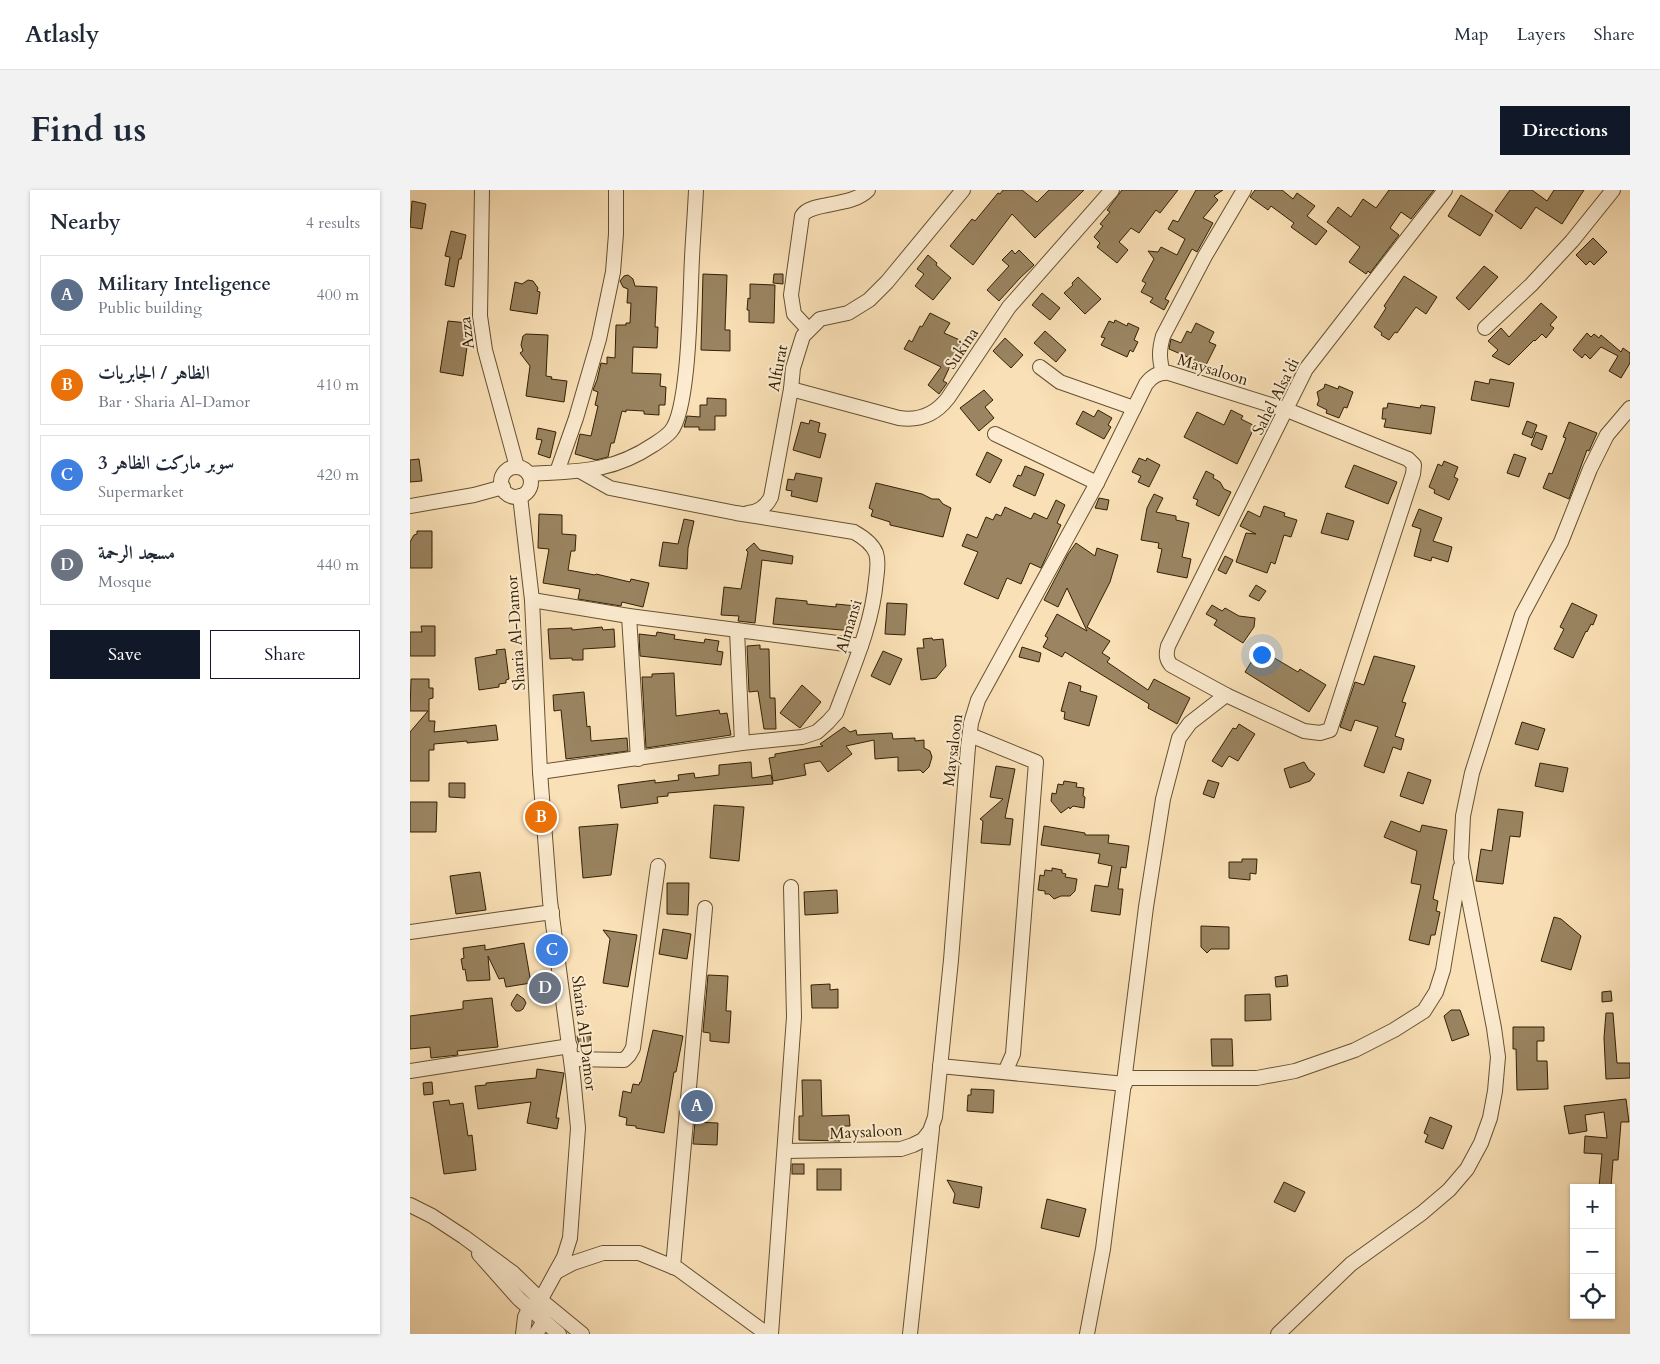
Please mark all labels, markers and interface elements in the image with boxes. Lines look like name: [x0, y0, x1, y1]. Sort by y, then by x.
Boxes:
text: Atlasly: [25, 18, 99, 51]
text: Map: [1454, 22, 1489, 47]
text: Layers: [1517, 22, 1566, 47]
text: Share: [1594, 22, 1635, 47]
text: Find us: [30, 106, 146, 154]
button: Directions: [1500, 106, 1630, 155]
text: Nearby: [50, 208, 121, 237]
text: 4 results: [306, 212, 360, 234]
text: Military Inteligence: [98, 271, 271, 297]
text: A: [61, 284, 73, 306]
text: 400 m: [317, 284, 359, 306]
text: Public building: [98, 297, 202, 319]
street label: Azza: [454, 315, 480, 350]
street label: Sukina: [940, 323, 984, 374]
street label: Alfurat: [763, 343, 793, 393]
street label: Maysaloon: [1175, 349, 1251, 391]
street label: Sahel Alsa'di: [1247, 354, 1305, 439]
text: الظاهر / الجابريات: [98, 360, 210, 386]
text: B: [61, 374, 73, 396]
text: 410 m: [317, 374, 359, 396]
text: Bar · Sharia Al-Damor: [98, 391, 250, 413]
text: سوبر ماركت الظاهر 3: [98, 450, 234, 476]
text: C: [61, 464, 73, 486]
text: 420 m: [317, 464, 359, 486]
text: Supermarket: [98, 481, 184, 503]
text: مسجد الرحمة: [98, 540, 175, 566]
text: D: [60, 554, 74, 576]
text: 440 m: [317, 554, 359, 576]
text: Mosque: [98, 571, 152, 593]
street label: Sharia Al-Damor: [501, 574, 531, 691]
street label: Almansi: [830, 596, 868, 656]
button: Save: [50, 630, 200, 679]
button: Share: [210, 630, 360, 679]
your location: [1249, 642, 1275, 668]
street label: Maysaloon: [938, 712, 968, 788]
pin: B: [525, 798, 557, 836]
pin: C: [536, 931, 568, 969]
pin: D: [529, 969, 561, 1007]
street label: Sharia Al-Damor: [566, 974, 602, 1092]
pin: A: [681, 1087, 713, 1125]
street label: Maysaloon: [829, 1119, 903, 1145]
map controls: [1570, 1184, 1615, 1319]
button: +: [1570, 1184, 1615, 1229]
button: −: [1570, 1229, 1615, 1274]
button: locate: [1570, 1274, 1615, 1319]

